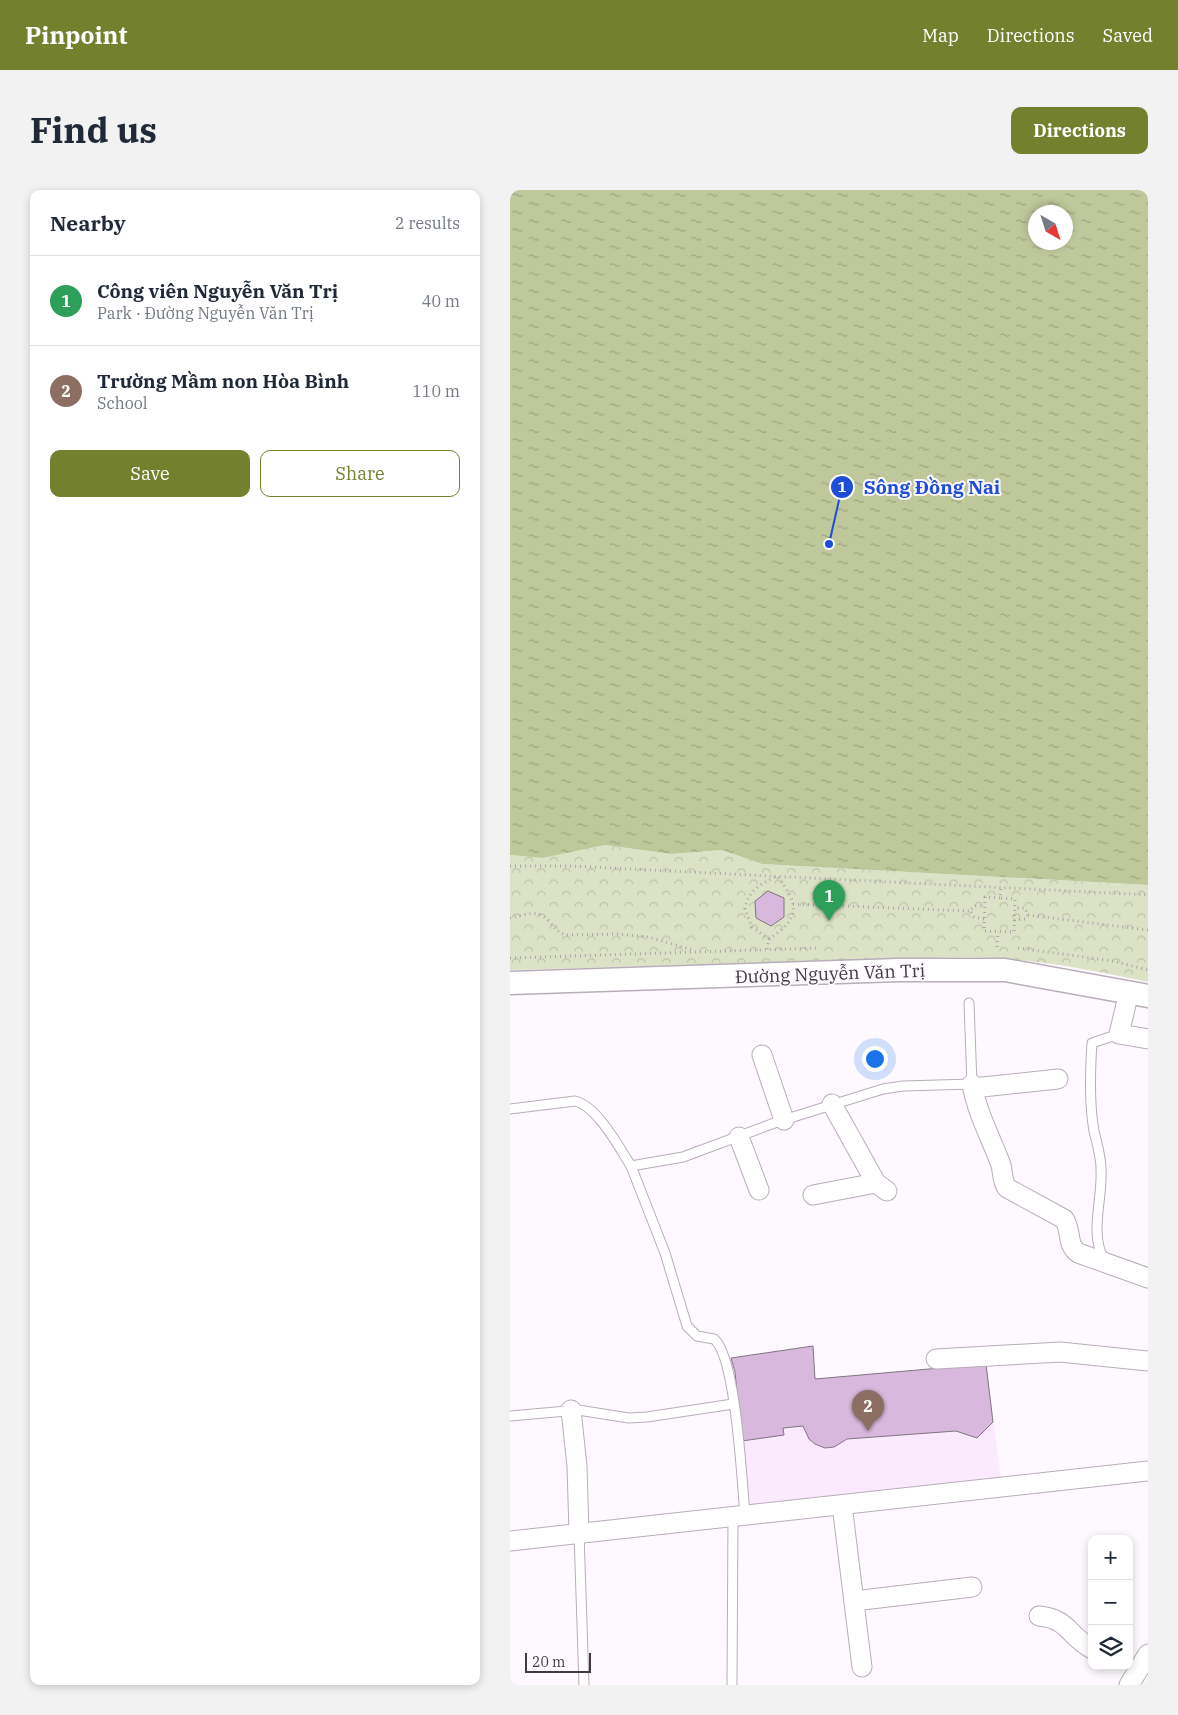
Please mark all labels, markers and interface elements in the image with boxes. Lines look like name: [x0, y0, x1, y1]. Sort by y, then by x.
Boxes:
text: Pinpoint: [25, 19, 127, 51]
text: Map: [922, 24, 959, 47]
text: Directions: [987, 24, 1075, 47]
text: Saved: [1103, 24, 1153, 47]
text: Find us: [30, 107, 157, 153]
button: Directions: [1011, 107, 1148, 154]
north arrow: [1028, 205, 1073, 250]
text: Nearby: [50, 209, 126, 237]
text: 2 results: [395, 213, 460, 233]
text: Công viên Nguyễn Văn Trị: [97, 279, 338, 303]
text: 1: [61, 291, 71, 311]
text: 40 m: [422, 291, 460, 311]
text: Park · Đường Nguyễn Văn Trị: [97, 303, 314, 323]
text: Trường Mầm non Hòa Bình: [97, 369, 349, 393]
text: 2: [61, 381, 71, 401]
text: 110 m: [412, 381, 460, 401]
text: School: [97, 393, 148, 413]
button: Save: [50, 450, 250, 497]
button: Share: [260, 450, 460, 497]
callout: Sông Đồng Nai: [829, 470, 1011, 504]
text: Sông Đồng Nai: [864, 475, 1000, 499]
text: 1: [837, 477, 847, 496]
pin: 1: [813, 880, 845, 921]
street label: Đường Nguyễn Văn Trị: [734, 959, 926, 988]
your location: [862, 1046, 888, 1072]
pin: 2: [852, 1390, 884, 1431]
map controls: [1088, 1535, 1133, 1670]
button: +: [1088, 1535, 1133, 1580]
button: −: [1088, 1580, 1133, 1625]
button: layers: [1088, 1625, 1133, 1670]
scale bar: [525, 1650, 591, 1673]
text: 20 m: [532, 1653, 565, 1671]

